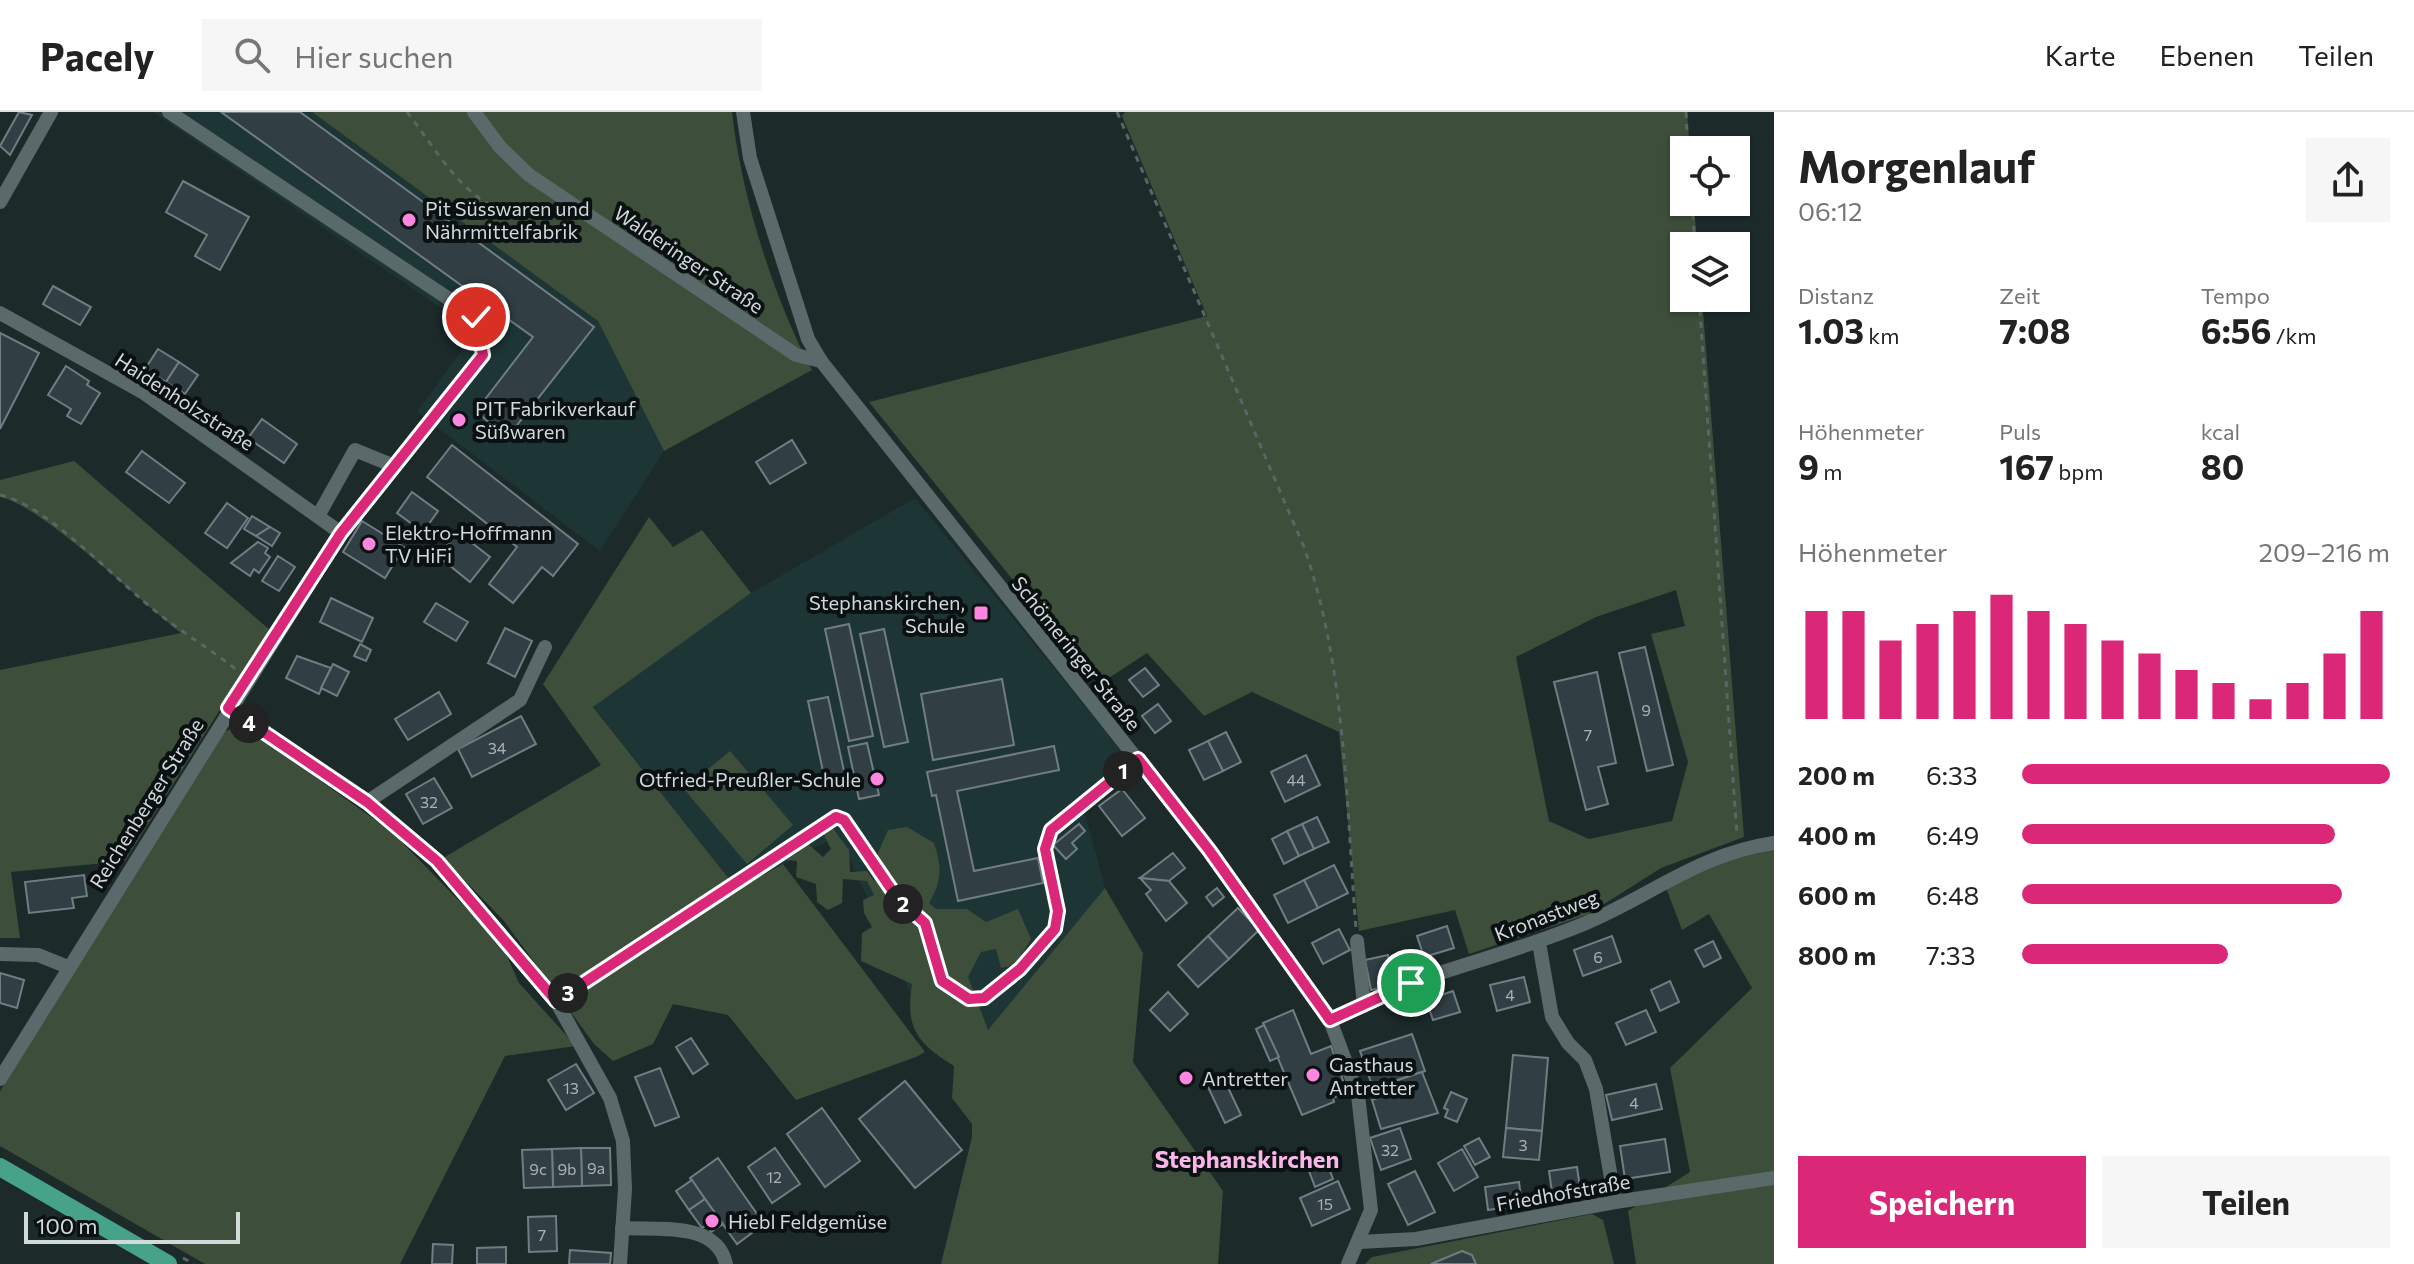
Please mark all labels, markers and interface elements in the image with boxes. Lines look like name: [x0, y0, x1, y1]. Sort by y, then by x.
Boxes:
search box: [202, 19, 762, 91]
text: Pacely: [40, 32, 154, 79]
icon: search: [230, 33, 274, 77]
text: Hier suchen: [294, 37, 454, 74]
text: Karte: [2045, 38, 2116, 72]
text: Ebenen: [2160, 38, 2254, 72]
text: Teilen: [2298, 38, 2374, 72]
map controls: [1670, 136, 1750, 312]
button: locate: [1670, 136, 1750, 216]
text: Morgenlauf: [1798, 138, 2035, 192]
button: share: [2306, 138, 2390, 222]
text: 06:12: [1798, 195, 1862, 226]
place label: Pit Süsswaren und Nährmittelfabrik: [425, 196, 590, 243]
street label: Walderinger Straße: [610, 200, 768, 318]
marker: Pit Süsswaren und Nährmittelfabrik: [400, 211, 418, 229]
button: layers: [1670, 232, 1750, 312]
text: Distanz: [1798, 282, 1874, 309]
text: Zeit: [1999, 282, 2040, 309]
text: Tempo: [2201, 282, 2270, 309]
pin: [442, 283, 510, 351]
icon: check: [454, 295, 498, 339]
text: 1.03: [1798, 309, 1864, 351]
text: 7:08: [1999, 309, 2071, 351]
text: 6:56: [2201, 309, 2271, 351]
text: km: [1864, 322, 1899, 349]
text: /km: [2271, 322, 2317, 349]
street label: Haidenholzstraße: [111, 347, 259, 455]
place label: PIT Fabrikverkauf Süßwaren: [475, 396, 636, 443]
marker: PIT Fabrikverkauf Süßwaren: [450, 411, 468, 429]
text: Höhenmeter: [1798, 418, 1924, 445]
text: Puls: [1999, 418, 2041, 445]
text: kcal: [2201, 418, 2240, 445]
text: 9: [1798, 445, 1819, 487]
text: 167: [1999, 445, 2054, 487]
text: 80: [2201, 445, 2244, 487]
text: m: [1819, 458, 1842, 485]
text: bpm: [2054, 458, 2104, 485]
place label: Elektro-Hoffmann TV HiFi: [385, 520, 553, 567]
marker: Elektro-Hoffmann TV HiFi: [360, 535, 378, 553]
text: Höhenmeter: [1798, 536, 1947, 567]
text: 209–216 m: [2259, 536, 2390, 567]
street label: Schömeringer Straße: [1007, 571, 1147, 735]
place label: Stephanskirchen, Schule: [809, 590, 965, 637]
marker: Stephanskirchen, Schule: [972, 604, 990, 622]
house number: 9: [1641, 700, 1651, 719]
pin: 4: [229, 703, 269, 743]
text: 4: [242, 709, 256, 736]
street label: Reichenberger Straße: [84, 714, 208, 892]
house number: 7: [1584, 725, 1592, 744]
house number: 34: [488, 738, 507, 757]
pin: 1: [1103, 751, 1143, 791]
text: 1: [1118, 757, 1128, 784]
text: 200 m: [1798, 759, 1875, 790]
text: 6:33: [1926, 759, 1978, 790]
place label: Otfried-Preußler-Schule: [639, 767, 861, 791]
marker: Otfried-Preußler-Schule: [868, 770, 886, 788]
house number: 44: [1286, 770, 1306, 789]
house number: 32: [420, 792, 438, 811]
text: 400 m: [1798, 819, 1876, 850]
text: 6:49: [1926, 819, 1979, 850]
text: 600 m: [1798, 879, 1876, 910]
text: 6:48: [1926, 879, 1979, 910]
pin: 2: [883, 884, 923, 924]
street label: Kronastweg: [1491, 884, 1601, 946]
text: 2: [897, 890, 909, 917]
text: 800 m: [1798, 939, 1876, 970]
text: 7:33: [1926, 939, 1975, 970]
house number: 6: [1593, 947, 1603, 966]
pin: [1377, 949, 1445, 1017]
icon: arrive: [1389, 961, 1433, 1005]
pin: 3: [548, 973, 588, 1013]
text: 3: [562, 979, 574, 1006]
house number: 4: [1505, 985, 1515, 1004]
place label: Gasthaus Antretter: [1329, 1052, 1415, 1099]
place label: Antretter: [1202, 1066, 1288, 1090]
marker: Gasthaus Antretter: [1304, 1066, 1322, 1084]
marker: Antretter: [1177, 1069, 1195, 1087]
house number: 13: [563, 1078, 579, 1097]
house number: 4: [1629, 1093, 1639, 1112]
house number: 3: [1518, 1135, 1528, 1154]
house number: 32: [1381, 1140, 1399, 1159]
district label: Stephanskirchen: [1155, 1144, 1339, 1173]
button: Speichern: [1798, 1156, 2086, 1248]
button: Teilen: [2102, 1156, 2390, 1248]
house number: 9a: [587, 1158, 605, 1177]
house number: 9c: [529, 1159, 547, 1178]
house number: 9b: [557, 1159, 577, 1178]
house number: 12: [766, 1167, 782, 1186]
street label: Friedhofstraße: [1494, 1168, 1632, 1216]
house number: 15: [1317, 1194, 1333, 1213]
scale bar: [24, 1208, 240, 1244]
place label: Hiebl Feldgemüse: [728, 1209, 887, 1233]
text: 100 m: [36, 1212, 98, 1239]
marker: Hiebl Feldgemüse: [703, 1212, 721, 1230]
house number: 7: [538, 1225, 546, 1244]

